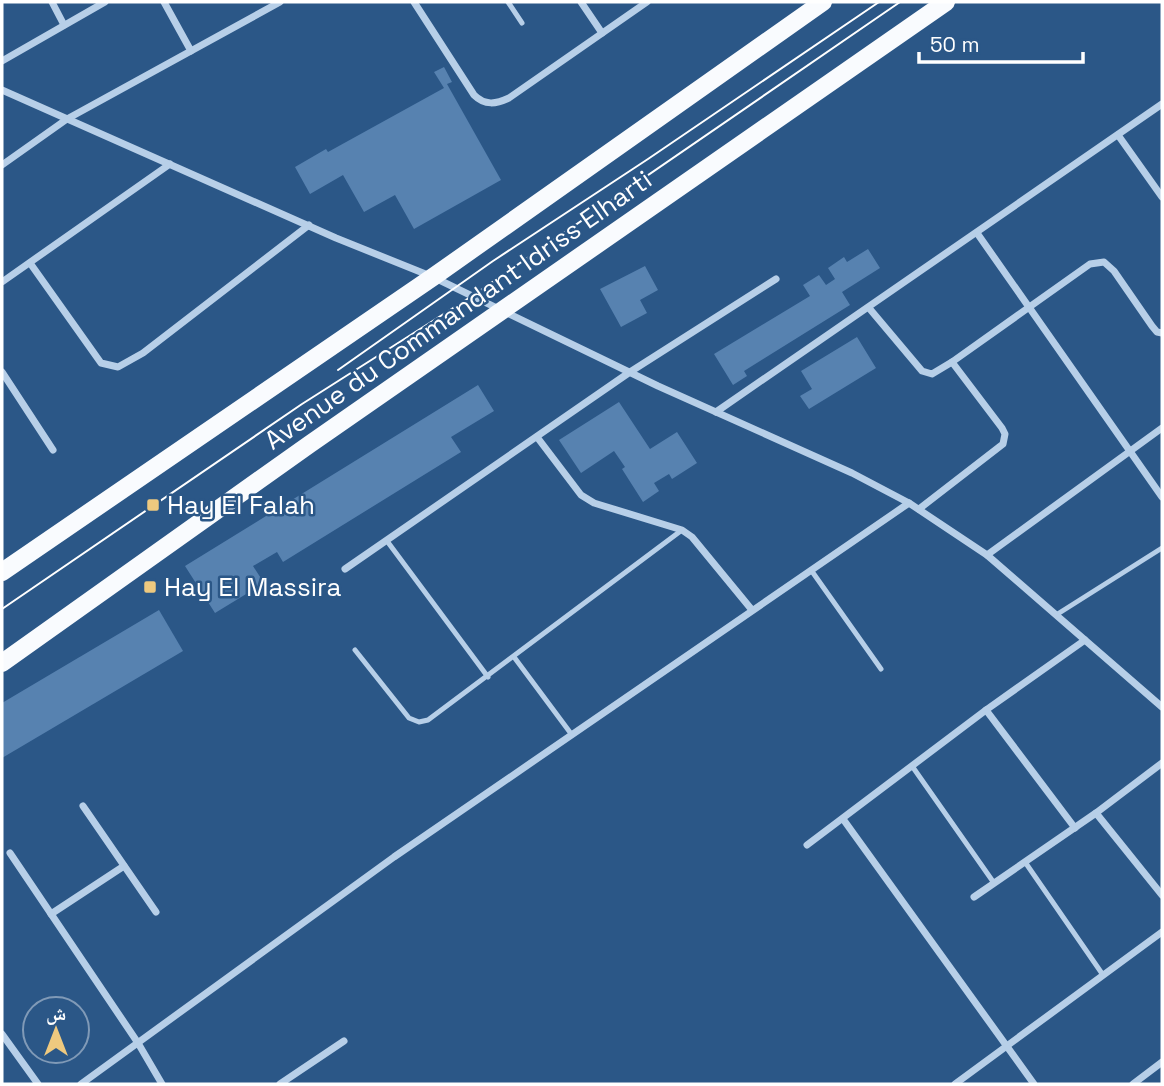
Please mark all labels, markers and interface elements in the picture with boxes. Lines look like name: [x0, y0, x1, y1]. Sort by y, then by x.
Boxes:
scale bar: [919, 21, 1084, 65]
text: 50 m: [930, 31, 980, 58]
street label: Avenue du Commandant Idriss Elharti: [258, 163, 658, 457]
place label: Hay El Falah: [167, 488, 315, 522]
marker: Hay El Falah: [145, 497, 161, 513]
place label: Hay El Massira: [164, 570, 341, 604]
marker: Hay El Massira: [142, 579, 158, 595]
north arrow: [21, 995, 91, 1065]
text: ش: [46, 1001, 66, 1026]

